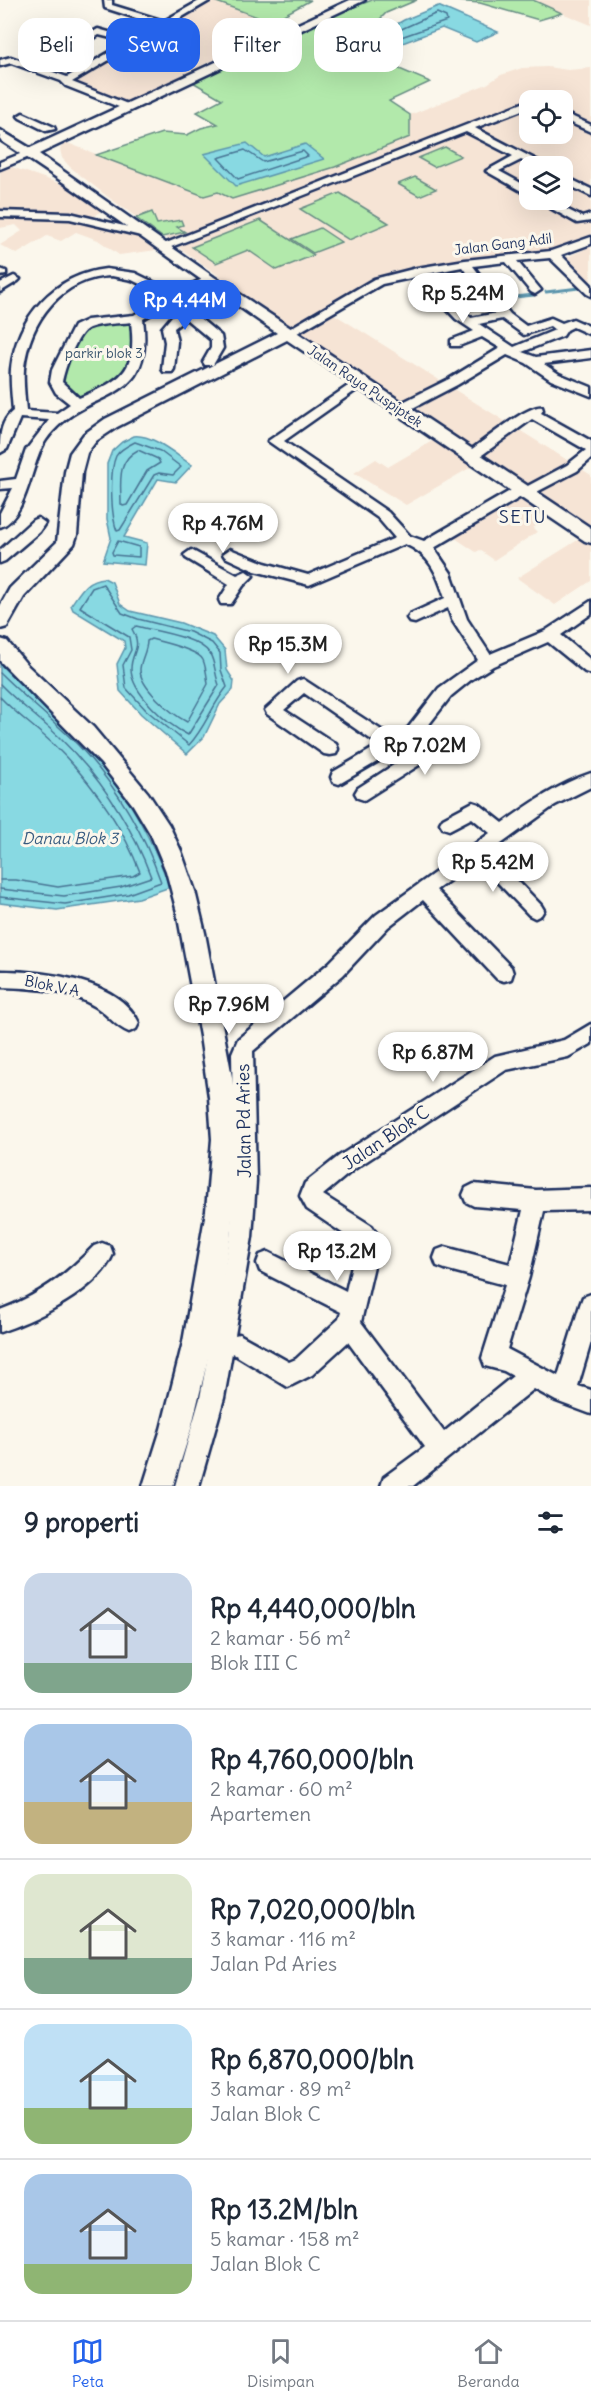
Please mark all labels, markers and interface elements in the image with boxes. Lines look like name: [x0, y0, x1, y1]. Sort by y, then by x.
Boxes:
chip: Beli: [18, 18, 94, 72]
chip: Sewa: [106, 18, 200, 72]
chip: Filter: [212, 18, 302, 72]
chip: Baru: [314, 18, 403, 72]
map controls: [519, 90, 573, 210]
button: locate: [519, 90, 573, 144]
button: layers: [519, 156, 573, 210]
street label: Jalan Gang Adil: [453, 229, 553, 259]
pin: Rp 5.24M: [401, 273, 525, 324]
pin: Rp 4.44M: [123, 280, 247, 331]
text: Rp 5.24M: [422, 280, 504, 305]
text: Rp 4.44M: [143, 287, 227, 312]
street label: Jalan Raya Puspiptek: [304, 341, 426, 431]
park label: parkir blok 3: [65, 344, 143, 362]
pin: Rp 4.76M: [161, 503, 285, 554]
district label: SETU: [499, 505, 547, 528]
text: Rp 4.76M: [182, 510, 264, 535]
pin: Rp 15.3M: [226, 624, 350, 675]
text: Rp 15.3M: [248, 631, 328, 656]
pin: Rp 7.02M: [363, 725, 487, 776]
text: Rp 7.02M: [383, 732, 467, 757]
water label: Danau Blok 3: [22, 828, 120, 848]
pin: Rp 5.42M: [431, 842, 555, 893]
text: Rp 5.42M: [452, 849, 534, 874]
street label: Blok V A: [23, 971, 81, 1000]
pin: Rp 7.96M: [167, 984, 291, 1035]
text: Rp 7.96M: [188, 991, 270, 1016]
pin: Rp 6.87M: [371, 1032, 495, 1083]
text: Rp 6.87M: [392, 1039, 474, 1064]
street label: Jalan Pd Aries: [231, 1064, 256, 1178]
street label: Jalan Blok C: [338, 1100, 434, 1175]
pin: Rp 13.2M: [275, 1231, 399, 1282]
text: Rp 13.2M: [297, 1238, 377, 1263]
text: 9 properti: [24, 1506, 139, 1539]
icon: filters: [534, 1506, 567, 1539]
text: Rp 4,440,000/bln: [210, 1592, 416, 1625]
icon: home: [72, 1597, 144, 1669]
text: 2 kamar · 56 m²: [210, 1625, 351, 1650]
text: Blok III C: [210, 1650, 298, 1675]
text: Rp 4,760,000/bln: [210, 1743, 414, 1776]
icon: home: [72, 1748, 144, 1820]
text: 2 kamar · 60 m²: [210, 1776, 353, 1801]
text: Apartemen: [210, 1801, 311, 1826]
text: Rp 7,020,000/bln: [210, 1893, 415, 1926]
icon: home: [72, 1898, 144, 1970]
text: 3 kamar · 116 m²: [210, 1926, 356, 1951]
text: Jalan Pd Aries: [210, 1951, 337, 1976]
text: Rp 6,870,000/bln: [210, 2043, 414, 2076]
icon: home: [72, 2048, 144, 2120]
text: 3 kamar · 89 m²: [210, 2076, 351, 2101]
text: Jalan Blok C: [210, 2101, 321, 2126]
text: Rp 13.2M/bln: [210, 2193, 358, 2226]
icon: home: [72, 2198, 144, 2270]
text: 5 kamar · 158 m²: [210, 2226, 360, 2251]
text: Jalan Blok C: [210, 2251, 321, 2276]
tab: Peta: [71, 2335, 104, 2391]
tab: Disimpan: [247, 2335, 314, 2391]
tab: Beranda: [457, 2335, 520, 2391]

